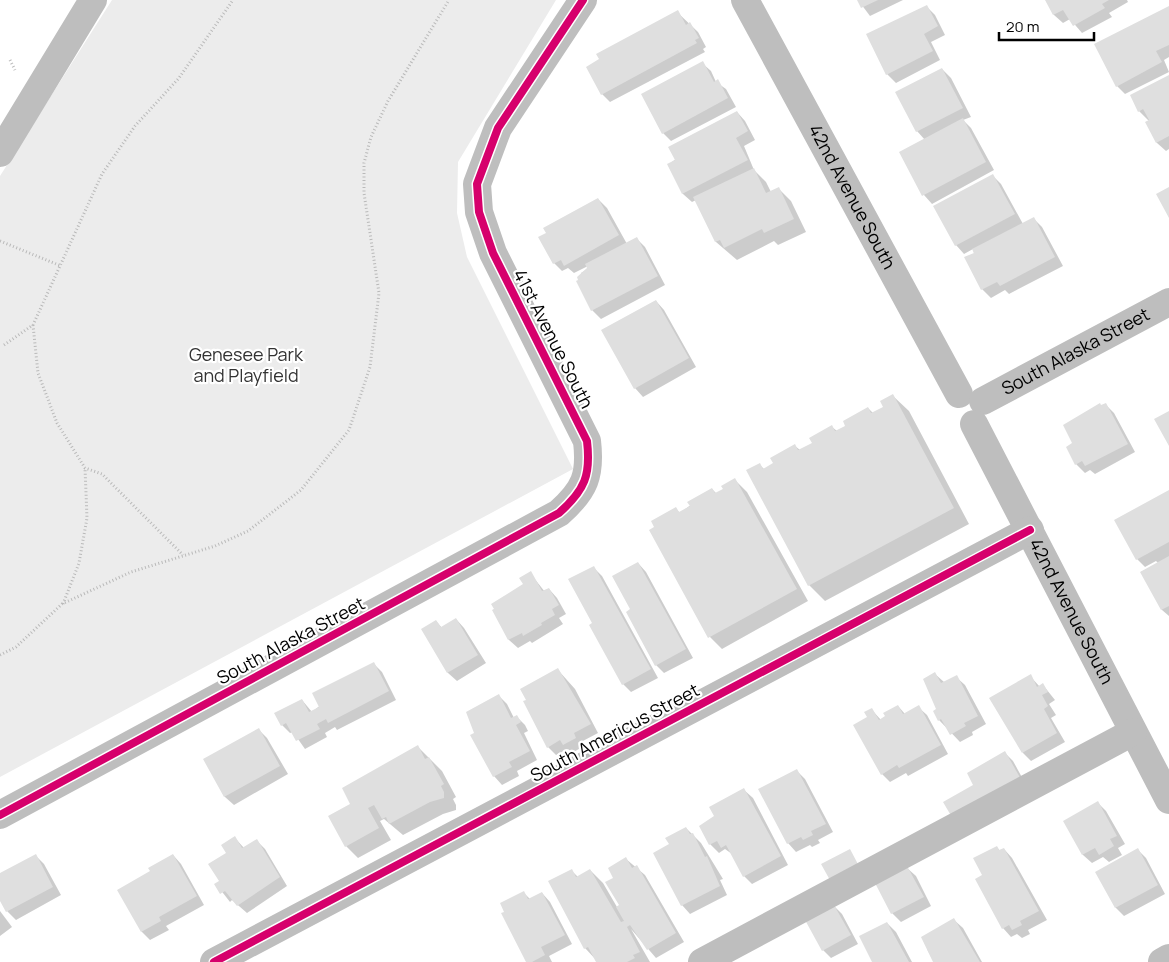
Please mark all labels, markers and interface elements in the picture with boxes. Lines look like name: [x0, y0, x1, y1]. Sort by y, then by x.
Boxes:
scale bar: [999, 10, 1094, 42]
text: 20 m: [1006, 16, 1039, 37]
street label: 42nd Avenue South: [804, 120, 902, 273]
street label: 41st Avenue South: [508, 265, 599, 412]
street label: South Alaska Street: [997, 302, 1153, 400]
park label: Genesee Park and Playfield: [189, 342, 304, 387]
street label: 42nd Avenue South: [1024, 534, 1120, 688]
street label: South Alaska Street: [212, 591, 369, 689]
street label: South Americus Street: [526, 677, 703, 787]

